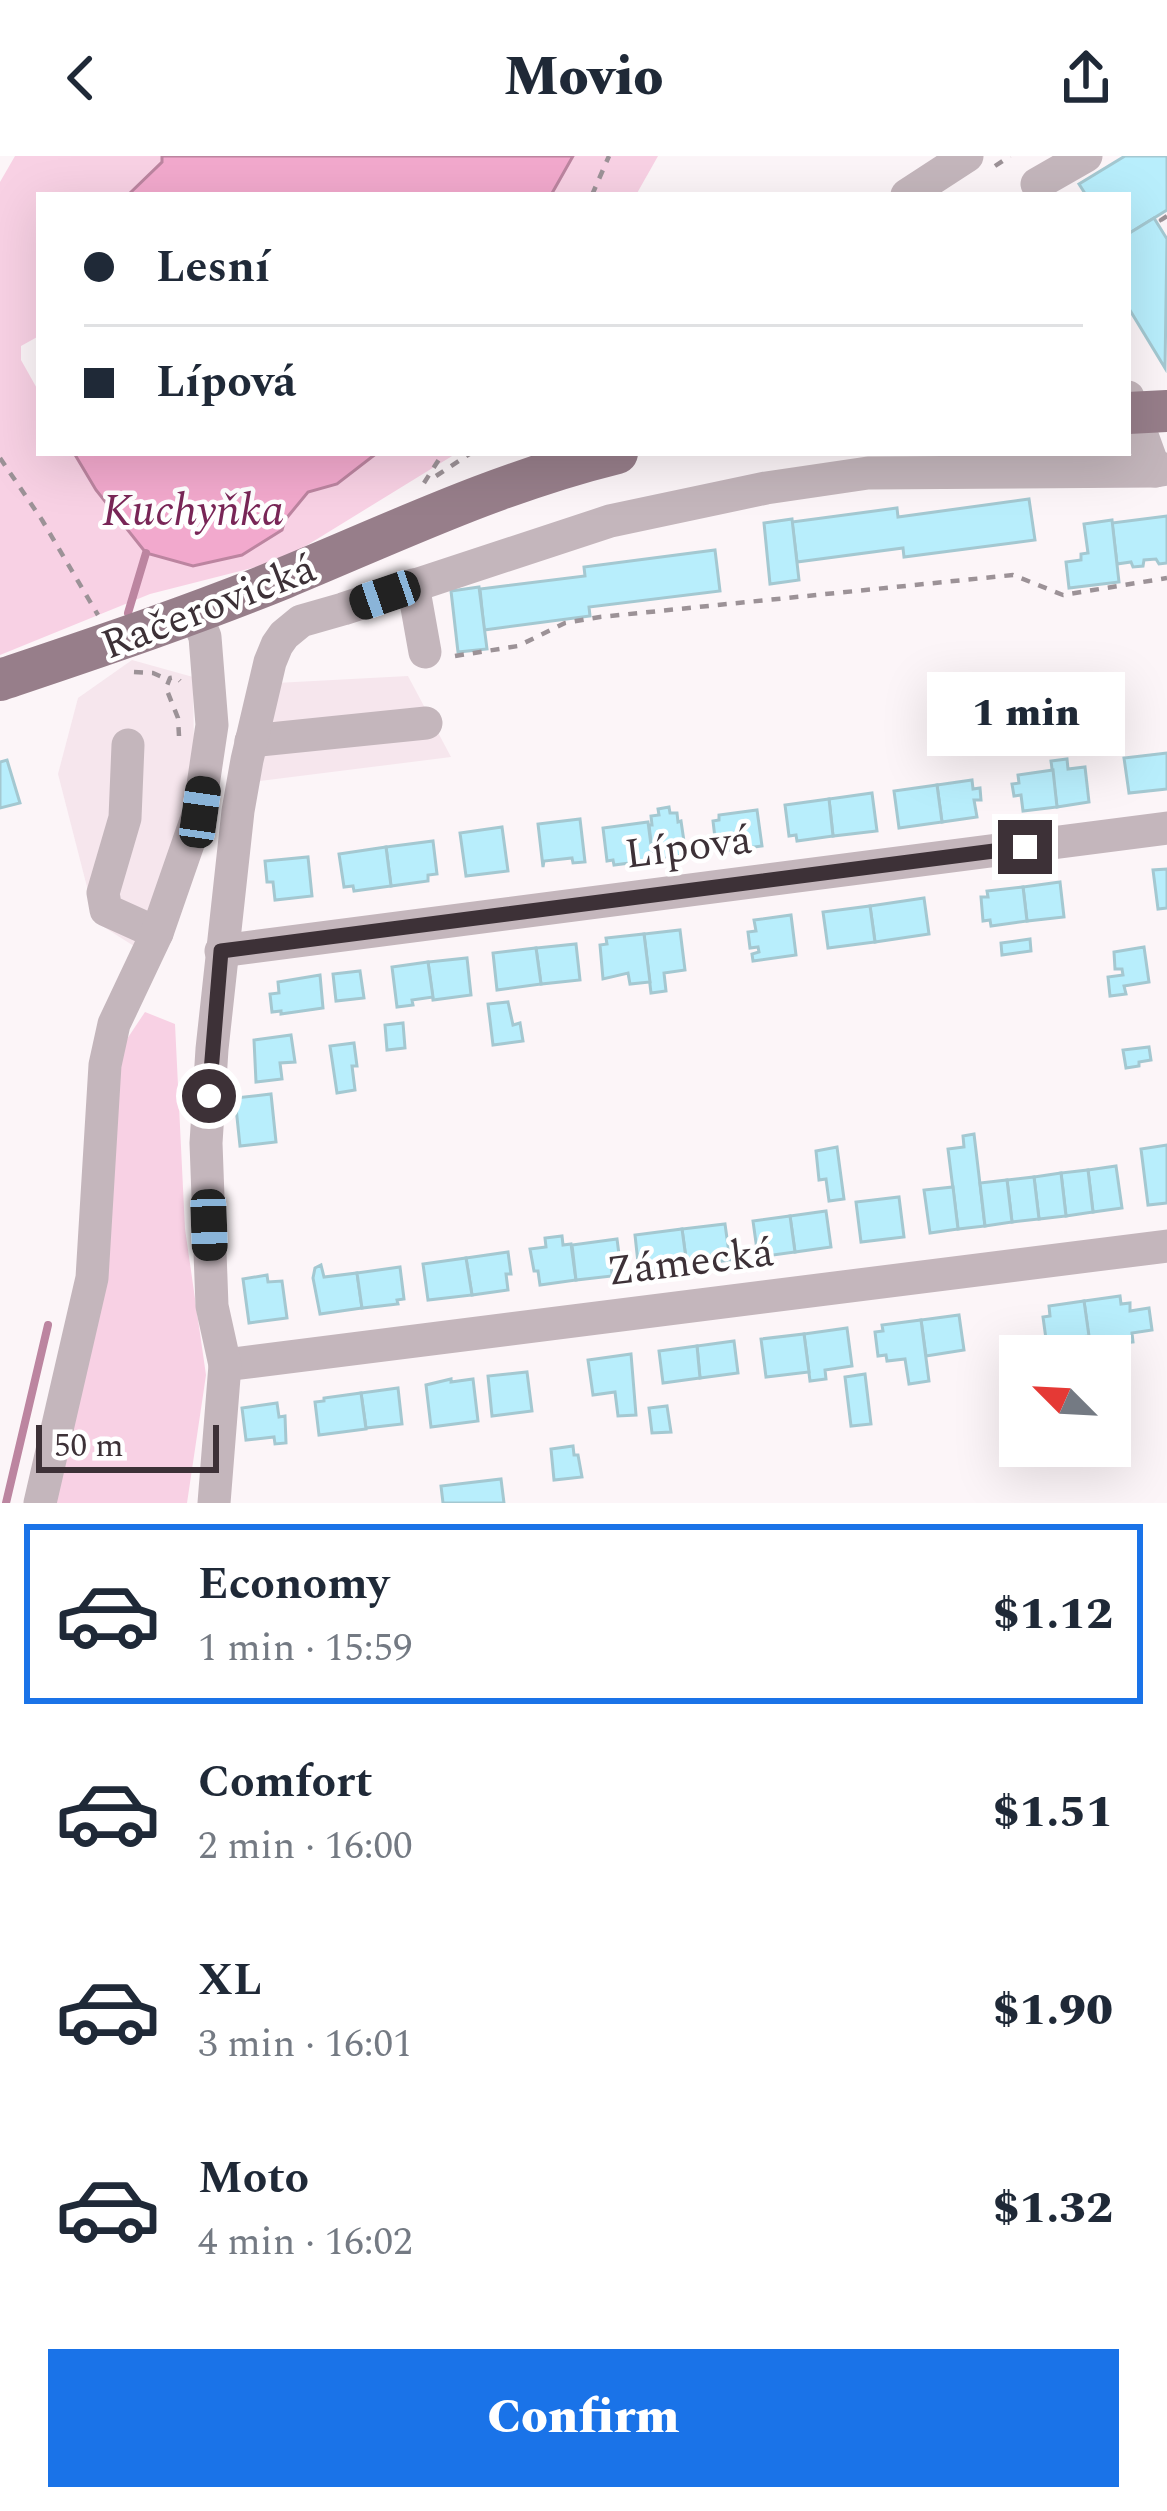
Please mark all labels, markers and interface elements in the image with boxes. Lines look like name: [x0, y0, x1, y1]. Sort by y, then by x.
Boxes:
text: Movio: [504, 37, 663, 119]
icon: back: [48, 45, 114, 111]
icon: share: [1053, 45, 1119, 111]
text: Lesní: [156, 233, 270, 302]
text: Lípová: [156, 348, 297, 417]
water label: Kuchyňka: [102, 477, 284, 546]
street label: Račerovická: [92, 537, 326, 677]
car: [345, 566, 425, 624]
callout: 1 min: [926, 673, 1124, 757]
text: 1 min: [972, 684, 1080, 743]
car: [177, 774, 223, 850]
street label: Lípová: [621, 808, 756, 886]
route end: [998, 820, 1052, 874]
route start: [182, 1069, 236, 1123]
car: [190, 1188, 228, 1262]
street label: Zámecká: [603, 1221, 778, 1304]
north arrow: [999, 1335, 1131, 1467]
map controls: [999, 1335, 1131, 1467]
scale bar: [36, 1419, 219, 1472]
text: 50 m: [54, 1421, 124, 1471]
text: Economy: [198, 1550, 389, 1619]
icon: car: [54, 1560, 162, 1668]
text: $1.12: [992, 1580, 1113, 1649]
text: 1 min · 15:59: [198, 1619, 413, 1678]
text: Comfort: [198, 1748, 373, 1817]
icon: car: [54, 1758, 162, 1866]
text: $1.51: [992, 1778, 1113, 1847]
text: 2 min · 16:00: [198, 1817, 413, 1876]
text: XL: [198, 1946, 262, 2015]
icon: car: [54, 1956, 162, 2064]
text: $1.90: [992, 1976, 1113, 2045]
text: 3 min · 16:01: [198, 2015, 413, 2074]
text: Moto: [198, 2144, 309, 2213]
icon: car: [54, 2154, 162, 2262]
text: $1.32: [992, 2174, 1113, 2243]
text: 4 min · 16:02: [198, 2213, 413, 2272]
button: Confirm: [48, 2349, 1119, 2487]

